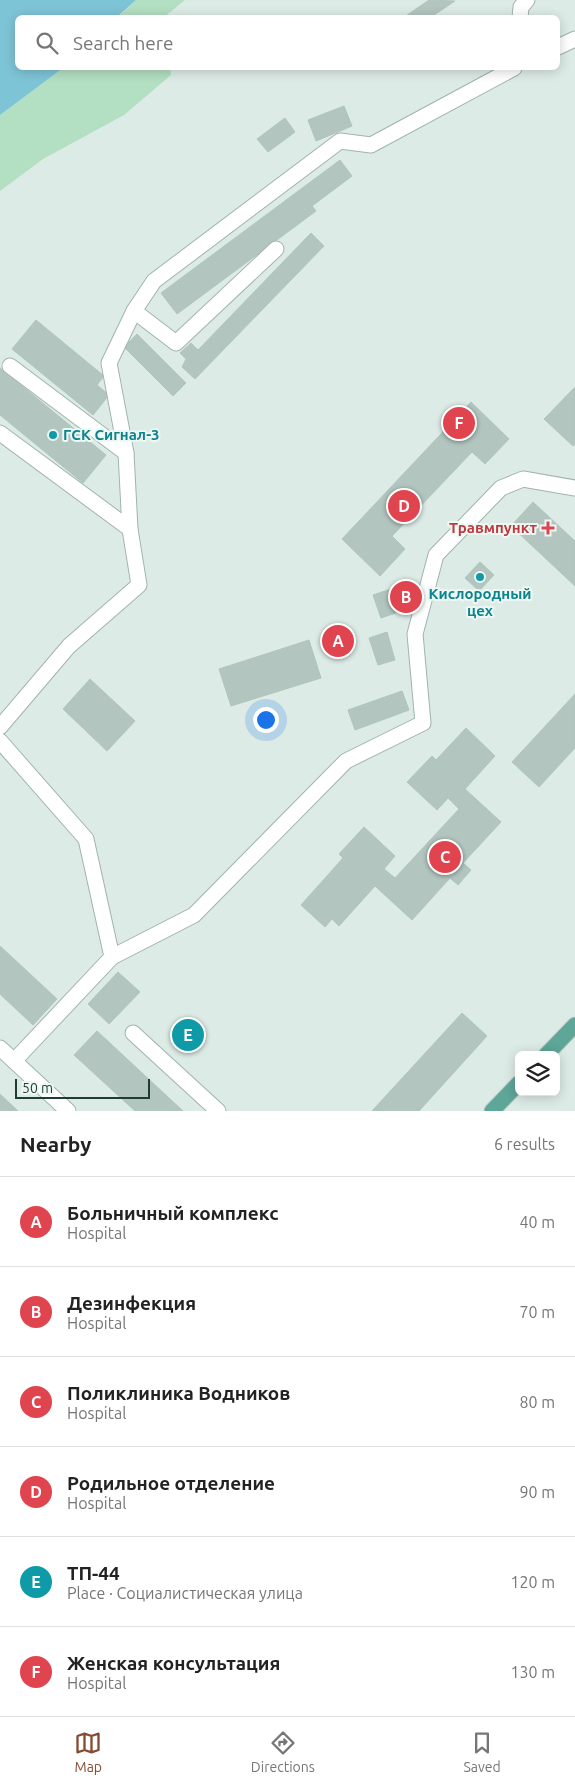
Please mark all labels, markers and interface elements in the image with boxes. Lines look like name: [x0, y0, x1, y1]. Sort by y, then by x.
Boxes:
search box: [15, 15, 560, 70]
icon: search: [33, 29, 61, 57]
text: Search here: [73, 32, 173, 54]
pin: F: [443, 404, 475, 442]
place label: ГСК Сигнал-3: [63, 426, 160, 443]
marker: ГСК Сигнал-3: [47, 429, 59, 441]
pin: D: [388, 487, 420, 525]
place label: Травмпункт: [449, 519, 537, 536]
marker: Травмпункт: [541, 521, 555, 535]
marker: Кислородный цех: [474, 571, 486, 583]
pin: B: [390, 578, 422, 616]
place label: Кислородный цех: [429, 585, 531, 619]
pin: A: [322, 622, 354, 660]
your location: [253, 707, 279, 733]
pin: C: [429, 838, 461, 876]
pin: E: [172, 1016, 204, 1054]
map controls: [515, 1051, 560, 1096]
button: layers: [515, 1051, 560, 1096]
scale bar: [15, 1076, 150, 1099]
text: 50 m: [22, 1080, 53, 1096]
text: Nearby: [20, 1132, 91, 1156]
text: 6 results: [494, 1135, 555, 1153]
text: Больничный комплекс: [67, 1202, 279, 1224]
text: A: [30, 1213, 42, 1231]
text: 40 m: [519, 1213, 555, 1231]
text: Hospital: [67, 1224, 126, 1242]
text: Дезинфекция: [67, 1292, 196, 1314]
text: B: [31, 1303, 41, 1321]
text: 70 m: [519, 1303, 555, 1321]
text: Hospital: [67, 1314, 126, 1332]
text: Поликлиника Водников: [67, 1382, 290, 1404]
text: C: [31, 1393, 41, 1411]
text: 80 m: [519, 1393, 555, 1411]
text: Hospital: [67, 1404, 126, 1422]
text: Родильное отделение: [67, 1472, 275, 1494]
text: D: [30, 1483, 42, 1501]
text: 90 m: [519, 1483, 555, 1501]
text: Hospital: [67, 1494, 126, 1512]
text: ТП-44: [67, 1562, 120, 1584]
text: E: [31, 1573, 41, 1591]
text: 120 m: [510, 1573, 555, 1591]
text: Place · Социалистическая улица: [67, 1584, 303, 1602]
text: Женская консультация: [67, 1652, 280, 1674]
text: F: [32, 1663, 41, 1681]
text: 130 m: [510, 1663, 555, 1681]
text: Hospital: [67, 1674, 126, 1692]
tab: Map: [74, 1729, 102, 1775]
tab: Directions: [251, 1729, 315, 1775]
tab: Saved: [463, 1729, 501, 1775]

